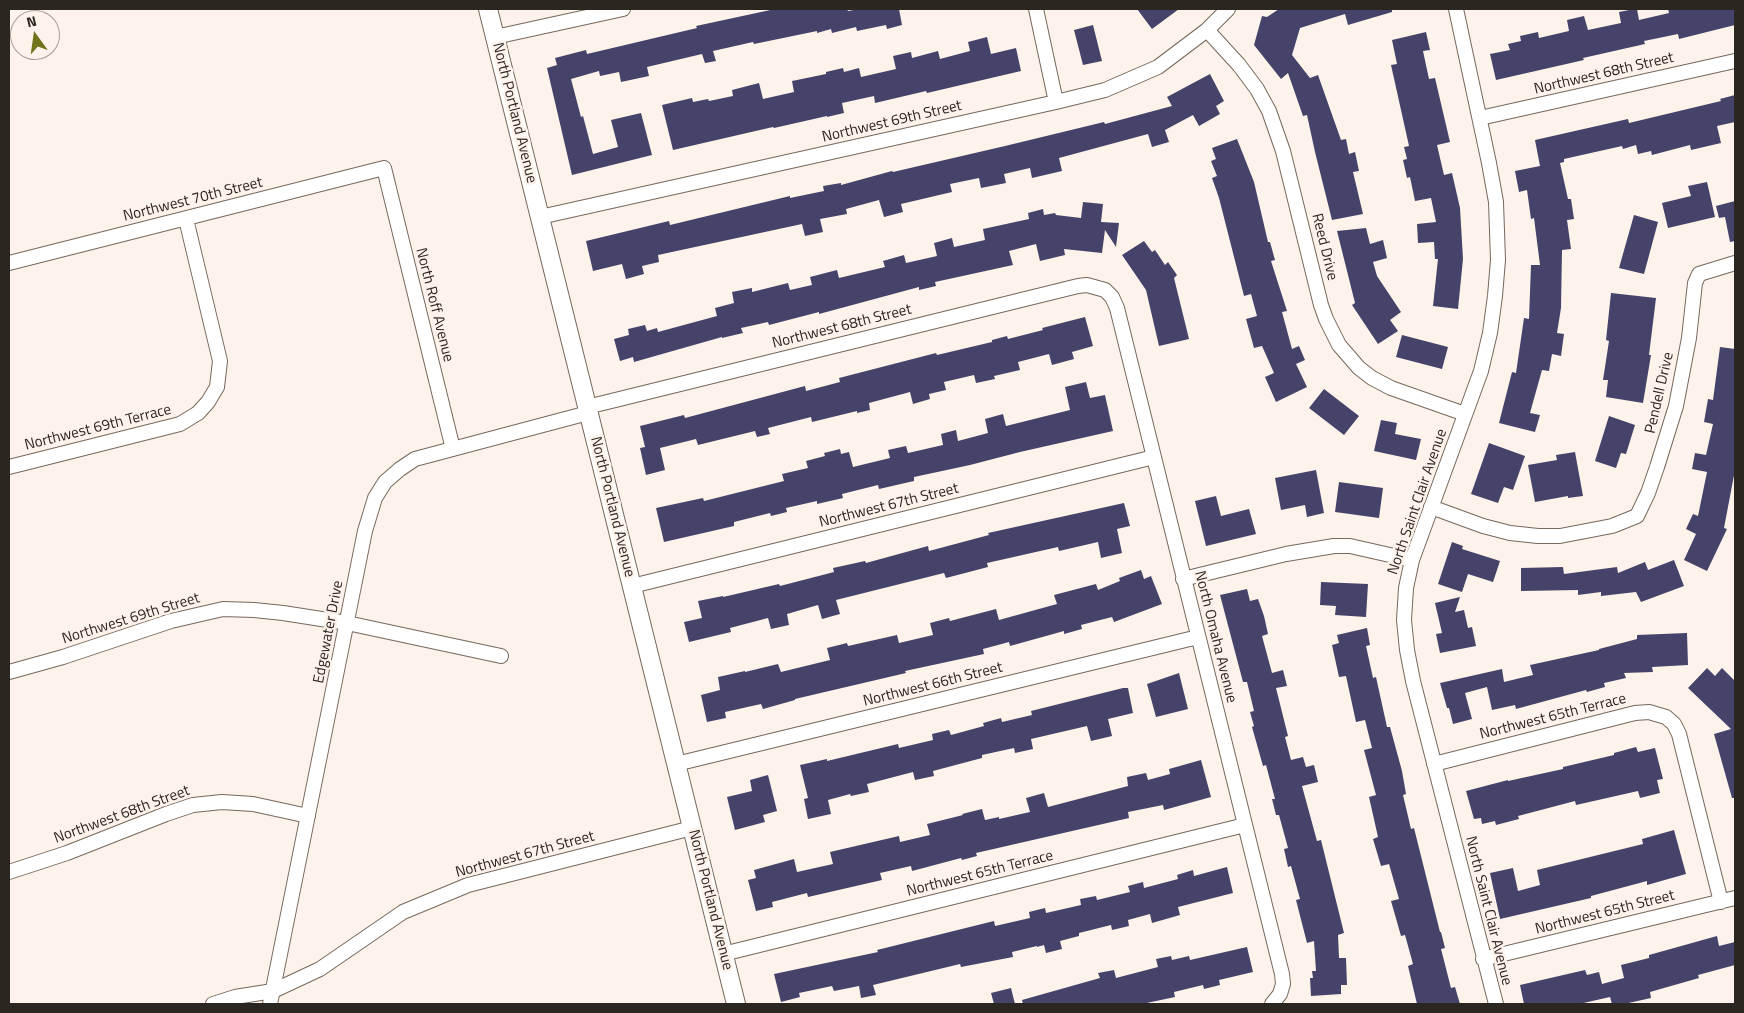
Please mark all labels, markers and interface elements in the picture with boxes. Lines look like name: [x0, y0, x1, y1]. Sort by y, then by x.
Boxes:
north arrow: [10, 10, 60, 60]
text: N: [24, 10, 39, 32]
street label: North Portland Avenue: [488, 41, 540, 185]
street label: Northwest 68th Street: [1532, 49, 1676, 99]
street label: Northwest 69th Street: [820, 97, 964, 147]
street label: Northwest 70th Street: [121, 174, 265, 226]
street label: Reed Drive: [1307, 212, 1341, 282]
street label: North Roff Avenue: [411, 246, 457, 364]
street label: Northwest 68th Street: [770, 301, 914, 353]
street label: Pendell Drive: [1642, 351, 1678, 435]
street label: Northwest 69th Terrace: [23, 401, 173, 455]
street label: North Saint Clair Avenue: [1385, 427, 1451, 577]
street label: North Portland Avenue: [586, 435, 638, 579]
street label: Northwest 67th Street: [817, 480, 961, 532]
street label: North Omaha Avenue: [1190, 569, 1240, 705]
street label: Edgewater Drive: [310, 579, 348, 685]
street label: Northwest 69th Street: [60, 589, 202, 649]
street label: Northwest 66th Street: [861, 659, 1005, 711]
street label: Northwest 65th Terrace: [1478, 690, 1628, 744]
street label: Northwest 68th Street: [52, 782, 192, 848]
street label: Northwest 67th Street: [454, 828, 596, 882]
street label: North Portland Avenue: [684, 828, 736, 972]
street label: North Saint Clair Avenue: [1461, 835, 1515, 987]
street label: Northwest 65th Terrace: [905, 847, 1055, 901]
street label: Northwest 65th Street: [1533, 887, 1677, 939]

